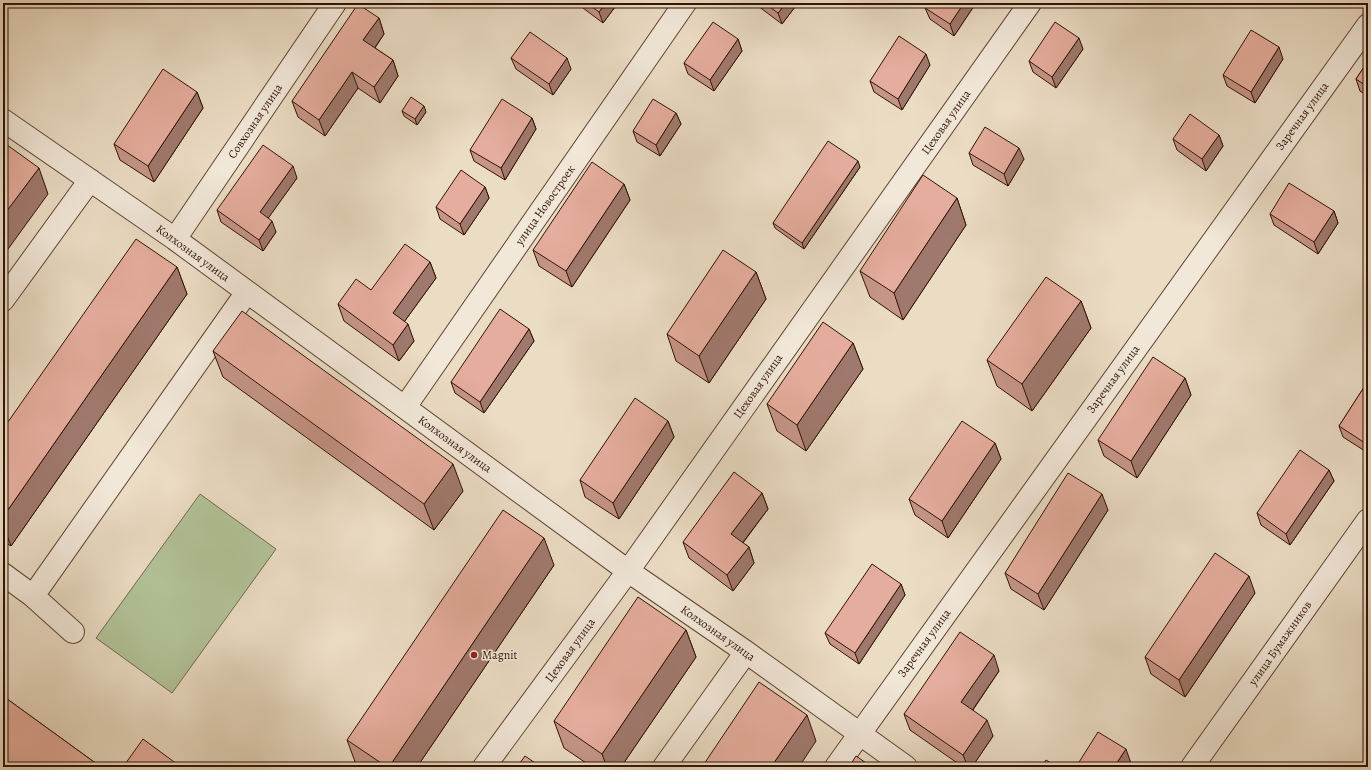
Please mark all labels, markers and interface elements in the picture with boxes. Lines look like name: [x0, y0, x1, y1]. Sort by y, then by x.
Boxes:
street label: Заречная улица: [1272, 78, 1332, 153]
street label: Совхозная улица: [224, 80, 286, 162]
street label: Цеховая улица: [918, 86, 974, 158]
street label: улица Новостроек: [511, 162, 579, 249]
street label: Колхозная улица: [153, 221, 233, 285]
street label: Заречная улица: [1083, 341, 1143, 416]
street label: Цеховая улица: [730, 350, 786, 422]
street label: Колхозная улица: [415, 412, 495, 476]
street label: улица Бумажников: [1244, 597, 1315, 689]
street label: Колхозная улица: [678, 601, 759, 665]
street label: Заречная улица: [894, 605, 954, 680]
street label: Цеховая улица: [541, 614, 599, 685]
place label: Magnit: [482, 647, 518, 663]
marker: Magnit: [469, 650, 479, 660]

